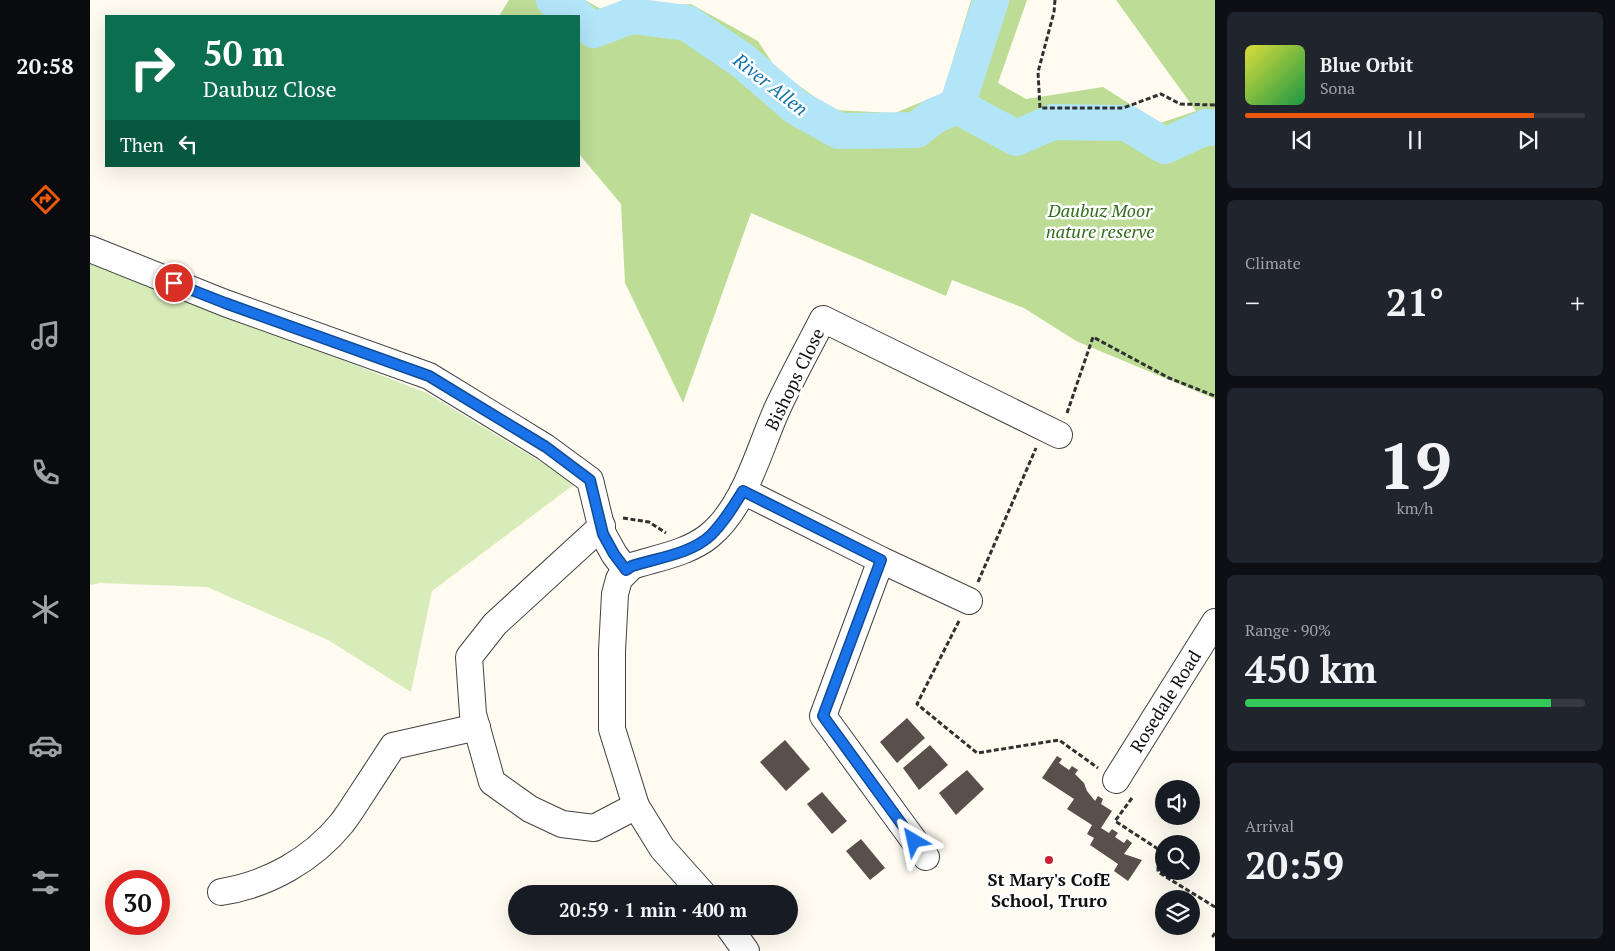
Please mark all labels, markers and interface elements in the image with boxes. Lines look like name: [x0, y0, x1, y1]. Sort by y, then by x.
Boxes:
text: 50 m: [203, 30, 284, 76]
icon: right: [120, 35, 185, 100]
water label: River Allen: [728, 46, 813, 121]
text: 20:58: [16, 51, 74, 80]
text: Blue Orbit: [1320, 52, 1413, 77]
text: Daubuz Close: [203, 74, 337, 103]
text: Sona: [1320, 77, 1355, 99]
icon: previous: [1288, 126, 1316, 154]
icon: pause: [1401, 126, 1429, 154]
icon: next: [1514, 126, 1542, 154]
icon: left: [174, 130, 202, 158]
text: Then: [120, 132, 164, 157]
icon: directions: [28, 182, 63, 217]
park label: Daubuz Moor nature reserve: [1046, 198, 1154, 243]
text: Climate: [1245, 252, 1301, 274]
pin: [153, 262, 195, 304]
icon: arrive: [160, 269, 188, 297]
text: 21°: [1386, 277, 1444, 327]
text: −: [1245, 284, 1260, 321]
text: +: [1570, 284, 1585, 321]
icon: music: [28, 318, 63, 353]
street label: Bishops Close: [759, 324, 829, 434]
text: 19: [1378, 421, 1452, 508]
icon: phone: [28, 455, 63, 490]
text: km/h: [1397, 497, 1433, 519]
icon: climate: [28, 592, 63, 627]
text: Range · 90%: [1245, 619, 1331, 641]
text: 450 km: [1245, 644, 1377, 694]
street label: Rosedale Road: [1124, 645, 1206, 757]
icon: car: [28, 728, 63, 763]
map controls: [1155, 780, 1200, 935]
button: sound: [1155, 780, 1200, 825]
position arrow: [887, 814, 939, 866]
text: Arrival: [1245, 815, 1294, 837]
button: search: [1155, 835, 1200, 880]
text: 20:59: [1245, 840, 1344, 890]
marker: St Mary's CofE School, Truro: [1043, 854, 1055, 866]
icon: filters: [28, 865, 63, 900]
place label: St Mary's CofE School, Truro: [988, 867, 1111, 912]
speed limit sign: 30: [105, 870, 170, 935]
button: layers: [1155, 890, 1200, 935]
text: 20:59 · 1 min · 400 m: [559, 897, 747, 922]

